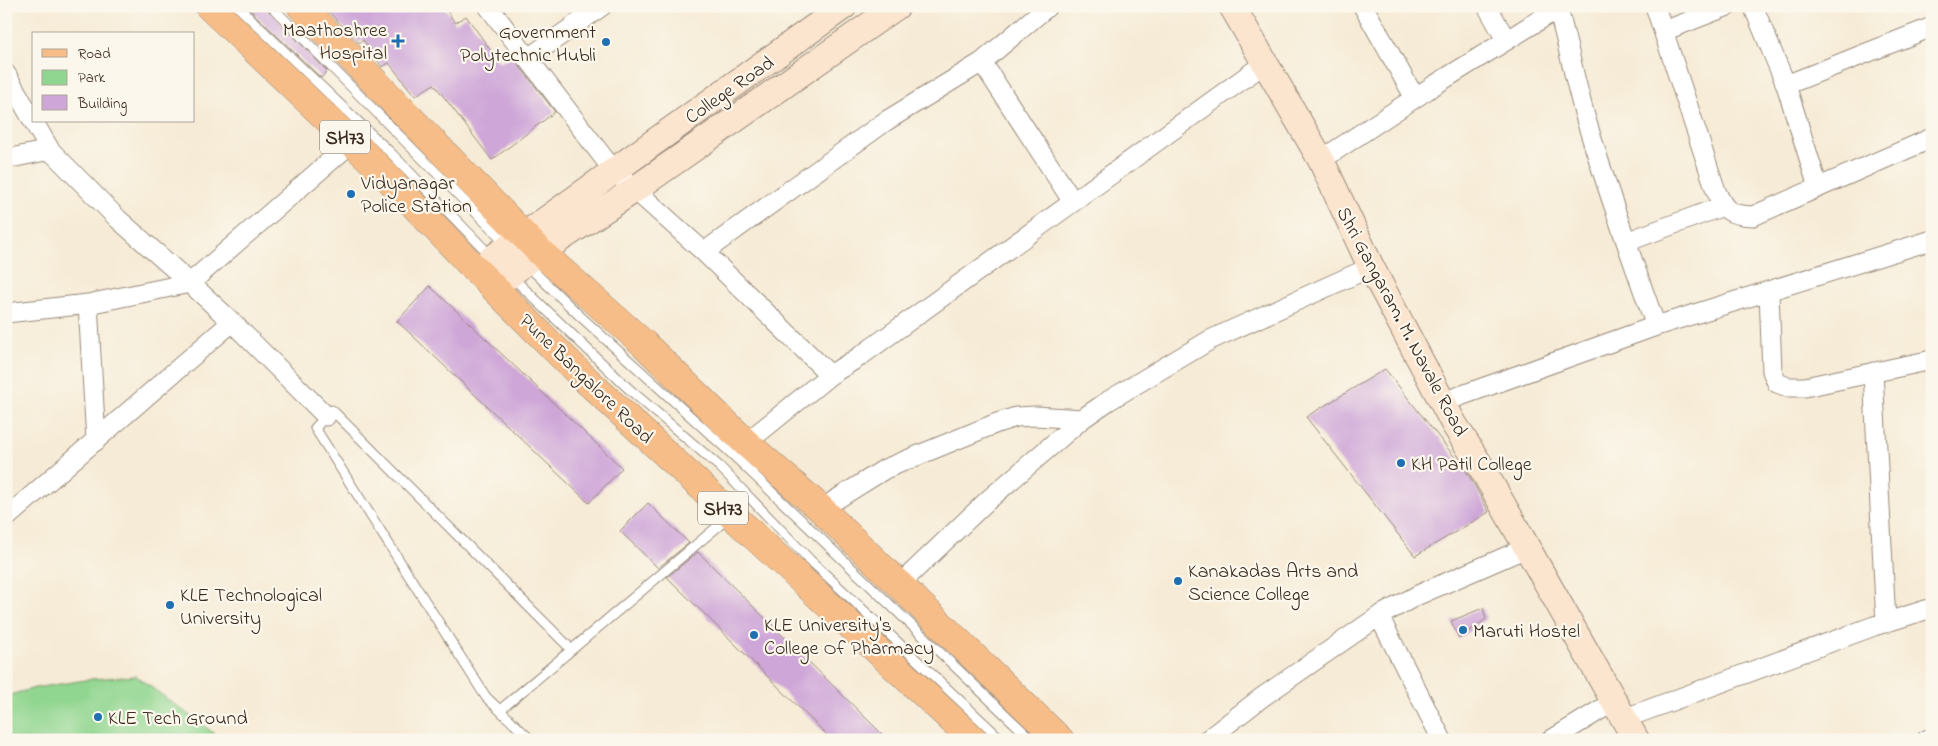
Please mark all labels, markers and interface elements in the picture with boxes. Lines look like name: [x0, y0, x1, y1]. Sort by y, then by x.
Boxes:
place label: Maathoshree Hospital: [283, 17, 387, 69]
place label: Government Polytechnic Hubli: [460, 19, 596, 71]
legend: [32, 32, 195, 122]
marker: Maathoshree Hospital: [391, 34, 405, 48]
marker: Government Polytechnic Hubli: [600, 36, 612, 48]
text: Road: [78, 43, 111, 65]
street label: College Road: [680, 50, 781, 133]
text: Park: [78, 67, 106, 89]
text: Building: [77, 93, 127, 116]
road number: SH73: [320, 120, 370, 154]
place label: Vidyanagar Police Station: [360, 170, 472, 222]
marker: Vidyanagar Police Station: [345, 188, 357, 200]
street label: Shri Gangaram. M. Navale Road: [1327, 202, 1474, 443]
street label: Pune Bangalore Road: [511, 308, 659, 452]
place label: KH Patil College: [1411, 451, 1532, 481]
marker: KH Patil College: [1395, 457, 1407, 469]
road number: SH73: [698, 492, 748, 524]
place label: Kanakadas Arts and Science College: [1188, 558, 1358, 611]
marker: Kanakadas Arts and Science College: [1172, 575, 1184, 587]
place label: KLE Technological University: [180, 582, 322, 634]
marker: KLE Technological University: [164, 599, 176, 611]
place label: KLE University's College Of Pharmacy: [764, 612, 934, 665]
place label: Maruti Hostel: [1473, 618, 1580, 647]
marker: Maruti Hostel: [1457, 624, 1469, 636]
marker: KLE University's College Of Pharmacy: [748, 629, 760, 641]
place label: KLE Tech Ground: [108, 705, 248, 734]
marker: KLE Tech Ground: [92, 711, 104, 723]

